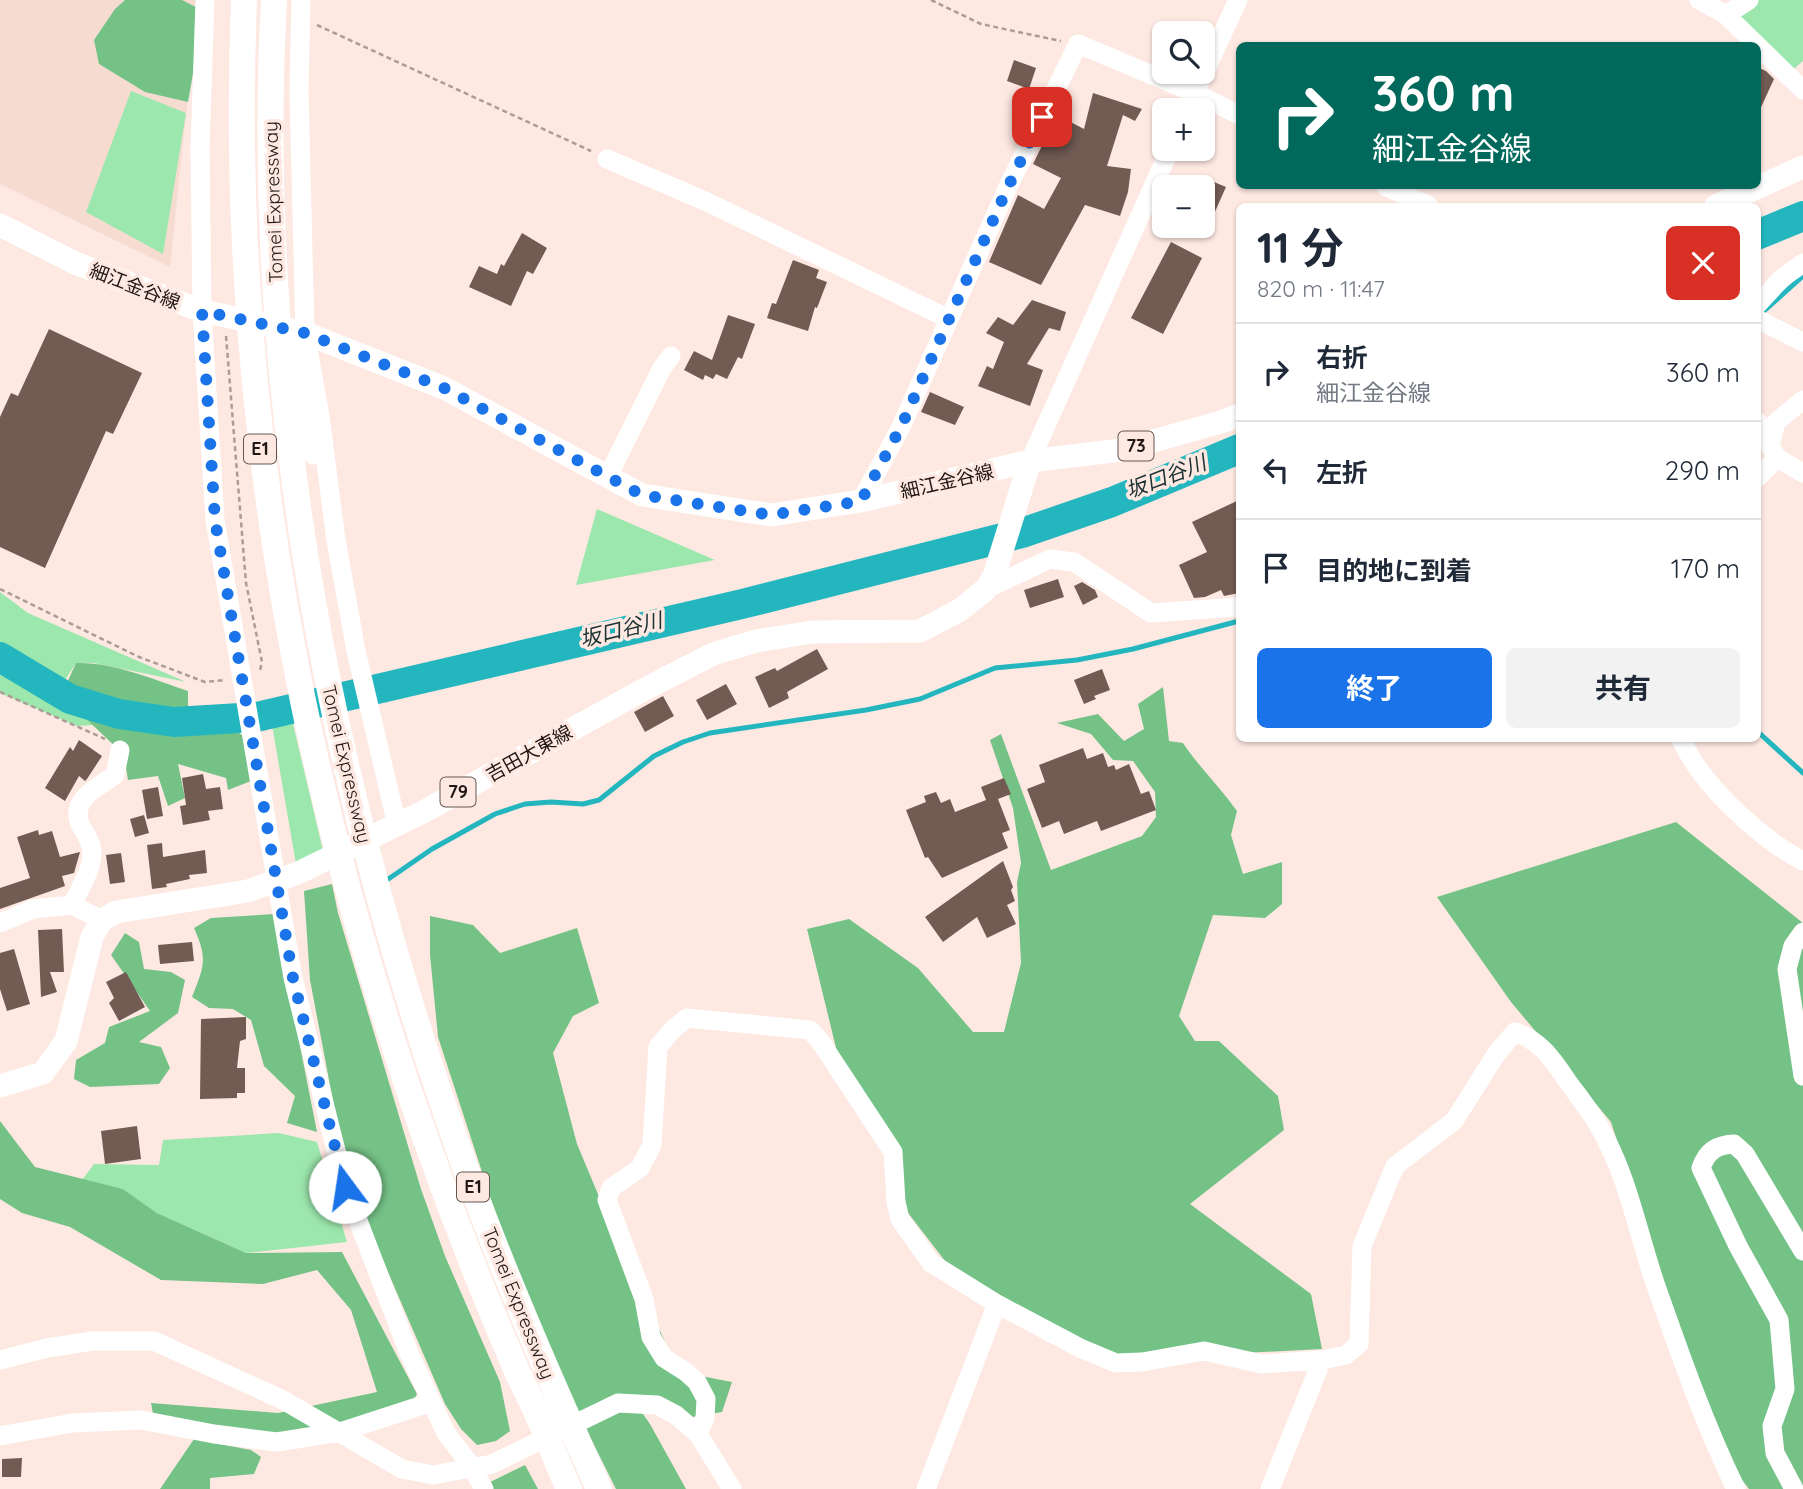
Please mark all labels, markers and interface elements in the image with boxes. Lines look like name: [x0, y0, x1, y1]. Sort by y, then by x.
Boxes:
map controls: [1152, 21, 1215, 238]
button: search: [1152, 21, 1215, 84]
text: 360 m: [1372, 62, 1514, 123]
icon: right: [1257, 70, 1348, 161]
pin: [1012, 87, 1072, 147]
icon: arrive: [1023, 98, 1061, 136]
button: +: [1152, 98, 1215, 161]
street label: Tomei Expressway: [258, 121, 288, 283]
text: 細江金谷線: [1372, 128, 1532, 168]
button: −: [1152, 175, 1215, 238]
text: 11 分: [1257, 221, 1343, 274]
button: close: [1666, 226, 1740, 300]
street label: 細江金谷線: [86, 258, 184, 314]
text: 820 m · 11:47: [1257, 274, 1385, 303]
text: 右折: [1316, 341, 1368, 374]
icon: right: [1257, 353, 1295, 391]
text: 360 m: [1666, 356, 1740, 389]
text: 細江金谷線: [1316, 378, 1431, 407]
road number: 73: [1118, 432, 1154, 461]
road number: E1: [244, 434, 276, 463]
water label: 坂口谷川: [1122, 448, 1211, 503]
icon: left: [1257, 451, 1295, 489]
text: 290 m: [1665, 454, 1740, 487]
text: 左折: [1316, 456, 1368, 489]
street label: 細江金谷線: [898, 459, 996, 503]
icon: arrive: [1257, 549, 1295, 587]
text: 170 m: [1671, 552, 1740, 585]
text: 目的地に到着: [1316, 554, 1472, 587]
water label: 坂口谷川: [577, 606, 667, 652]
button: 終了: [1257, 648, 1492, 728]
button: 共有: [1506, 648, 1740, 728]
street label: Tomei Expressway: [317, 683, 377, 845]
street label: 吉田大東線: [482, 719, 576, 787]
road number: 79: [440, 778, 476, 806]
position arrow: [308, 1150, 382, 1224]
road number: E1: [457, 1172, 489, 1202]
street label: Tomei Expressway: [478, 1224, 560, 1382]

